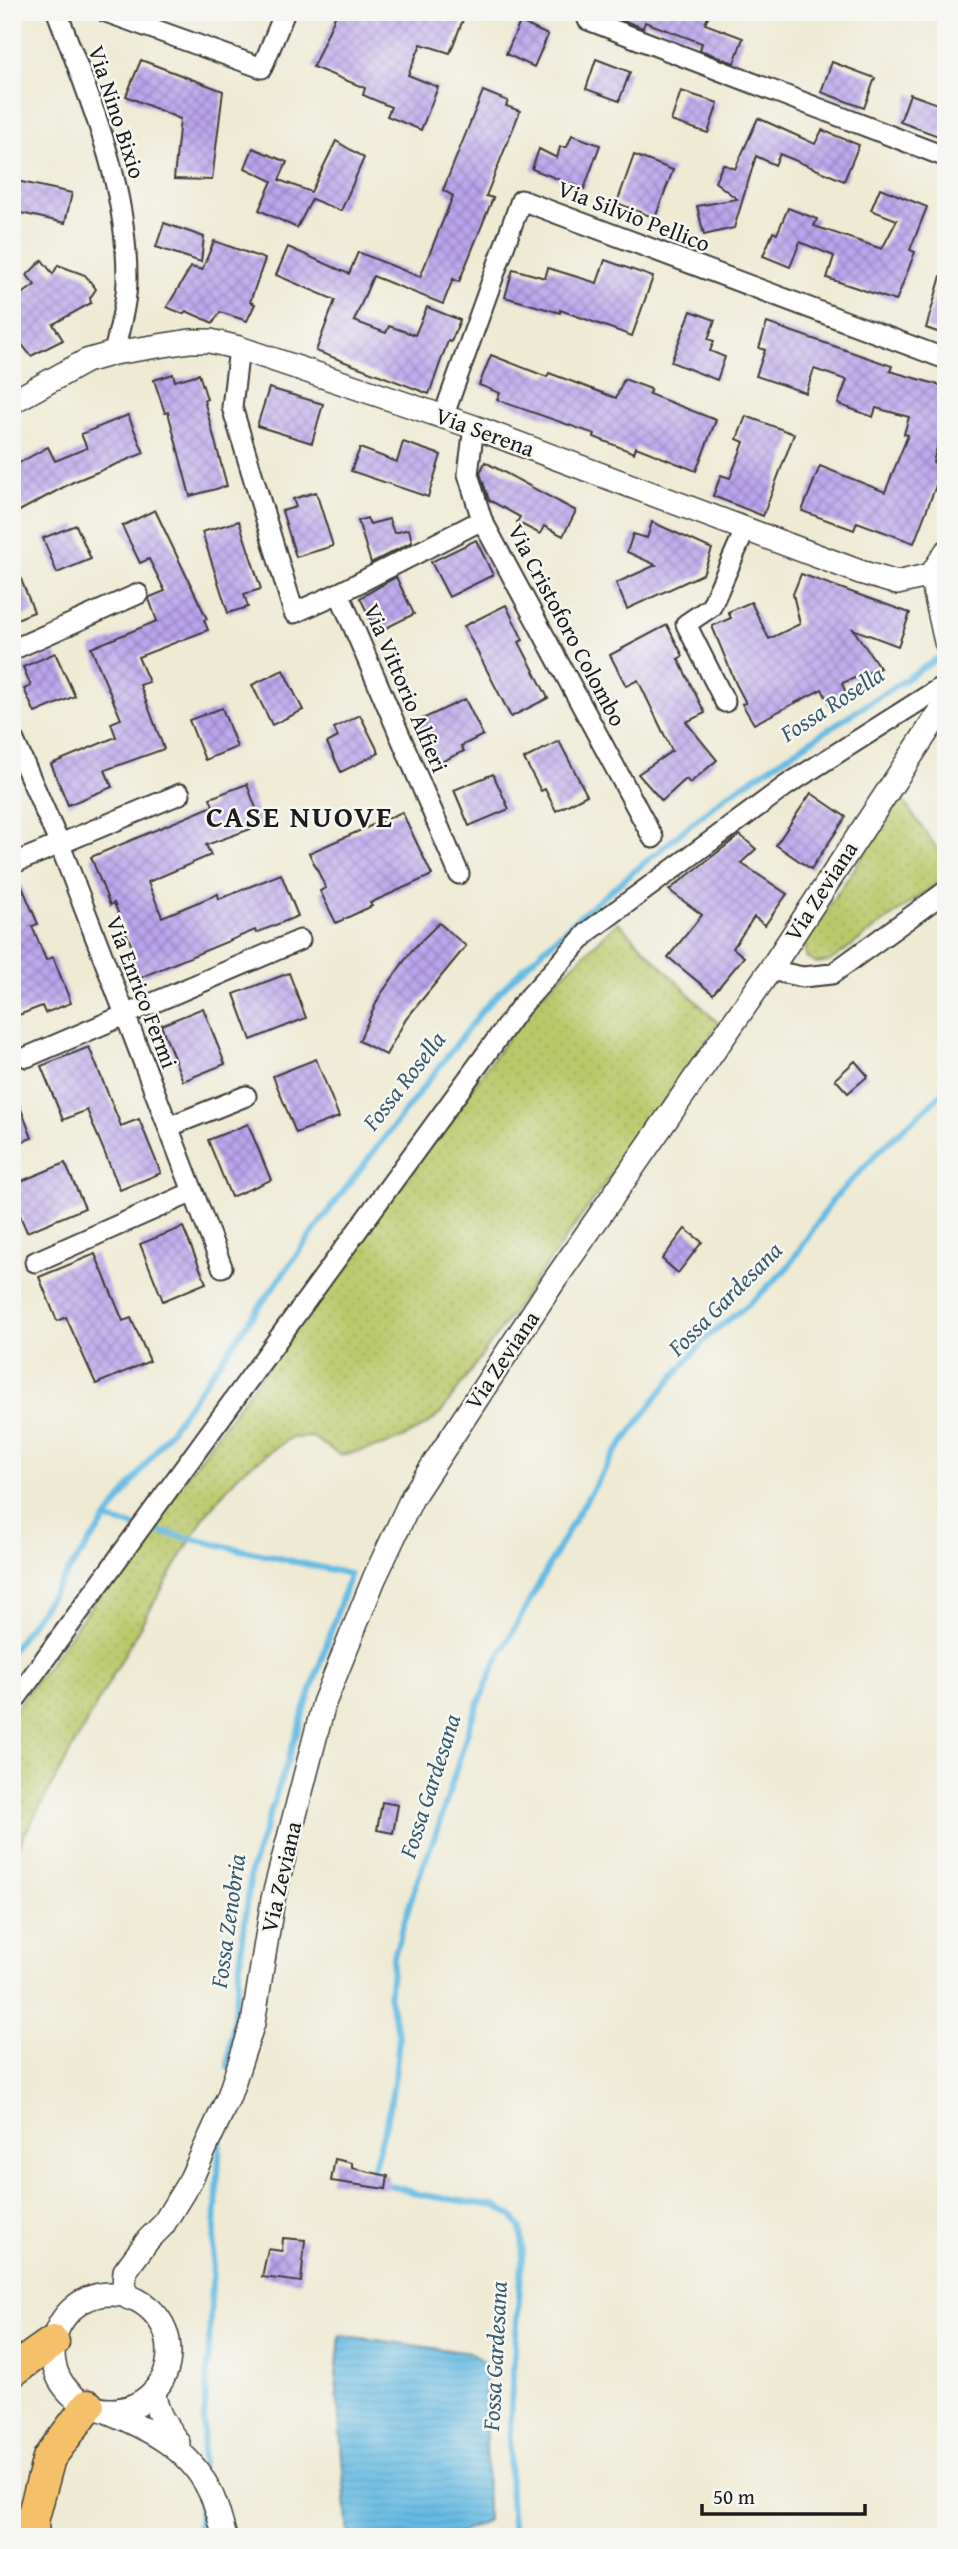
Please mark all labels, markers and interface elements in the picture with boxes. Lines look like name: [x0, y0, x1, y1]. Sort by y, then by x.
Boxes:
street label: Via Nino Bixio: [80, 41, 155, 183]
street label: Via Silvio Pellico: [553, 171, 715, 260]
street label: Via Serena: [431, 398, 539, 465]
street label: Via Cristoforo Colombo: [500, 518, 635, 732]
street label: Via Vittorio Alfieri: [356, 598, 457, 777]
water label: Fossa Rosella: [772, 657, 891, 751]
district label: CASE NUOVE: [206, 794, 394, 838]
street label: Via Zeviana: [776, 834, 865, 947]
street label: Via Enrico Fermi: [98, 911, 187, 1073]
water label: Fossa Rosella: [353, 1024, 454, 1139]
water label: Fossa Gardesana: [659, 1233, 790, 1365]
street label: Via Zeviana: [456, 1304, 547, 1416]
water label: Fossa Gardesana: [389, 1709, 469, 1863]
street label: Via Zeviana: [252, 1818, 309, 1936]
water label: Fossa Zenobria: [201, 1852, 254, 1991]
water label: Fossa Gardesana: [473, 2280, 516, 2433]
scale bar: [702, 2472, 865, 2516]
text: 50 m: [713, 2481, 755, 2512]

